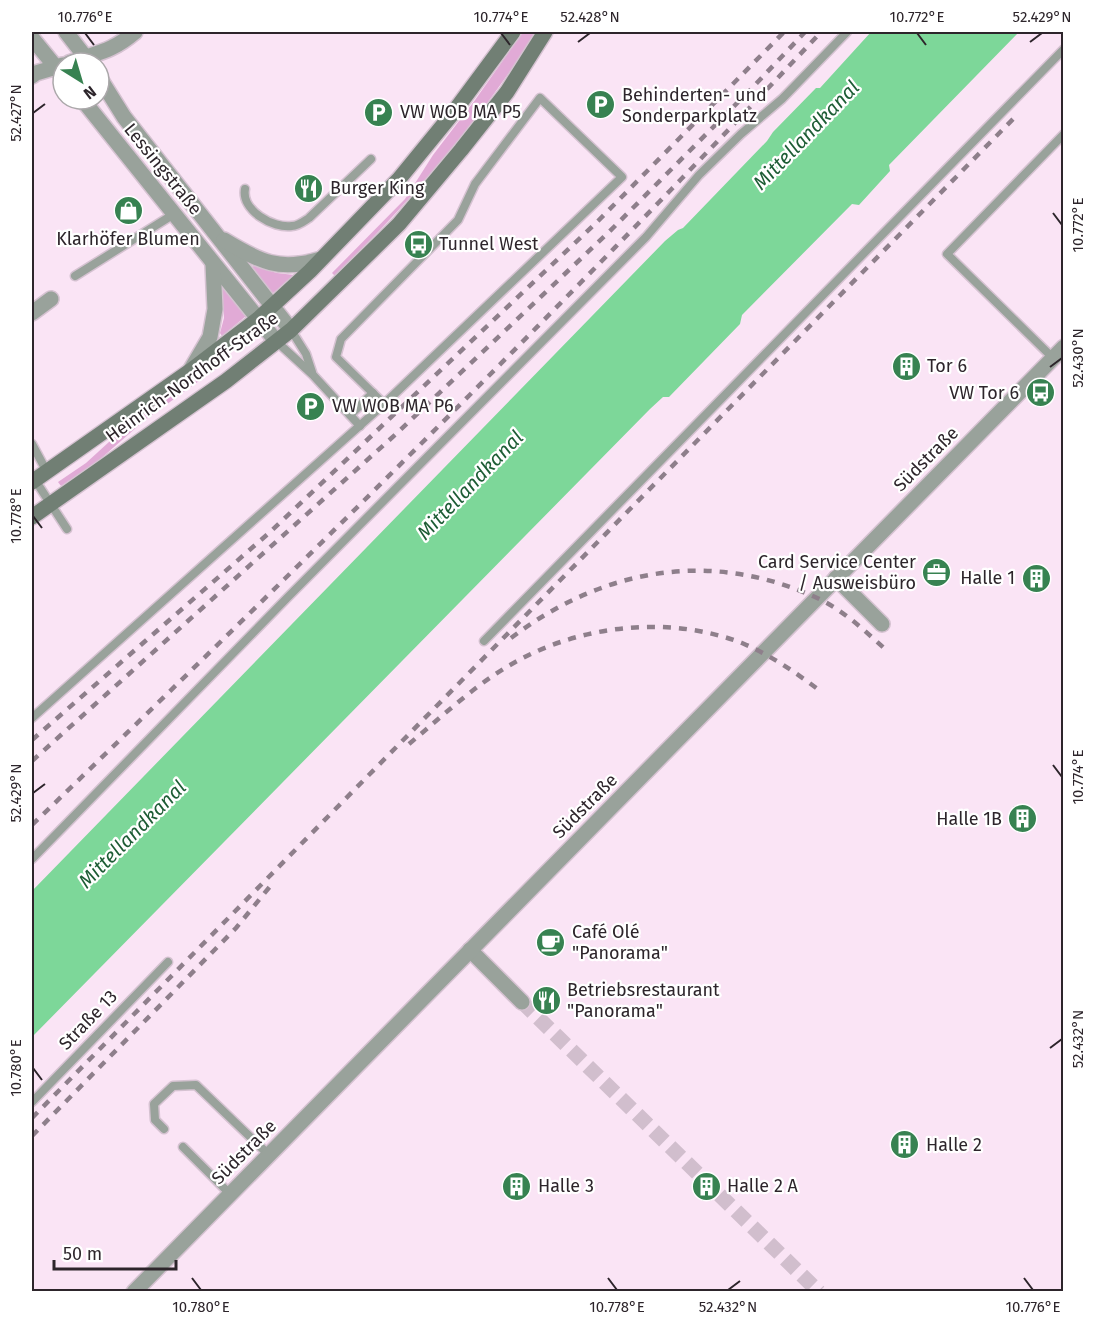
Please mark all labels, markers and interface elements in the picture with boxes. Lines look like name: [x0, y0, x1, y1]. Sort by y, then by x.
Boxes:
text: 10.776°E: [57, 8, 113, 26]
text: 10.774°E: [473, 8, 529, 26]
text: 52.428°N: [560, 8, 620, 26]
text: 10.772°E: [890, 8, 944, 26]
text: 52.429°N: [1013, 8, 1071, 26]
north arrow: [51, 51, 111, 111]
water label: Mittellandkanal: [748, 75, 864, 195]
text: N: [80, 82, 100, 103]
text: 52.427°N: [7, 84, 25, 142]
place label: Behinderten- und Sonderparkplatz: [622, 84, 767, 127]
parking icon: Behinderten- und Sonderparkplatz: [585, 89, 617, 121]
parking icon: VW WOB MA P5: [363, 96, 395, 128]
place label: VW WOB MA P5: [400, 101, 521, 123]
street label: Lessingstraße: [119, 119, 207, 219]
restaurant icon: Burger King: [293, 172, 325, 204]
place label: Burger King: [330, 177, 425, 199]
shop icon: Klarhöfer Blumen: [112, 194, 144, 226]
text: 10.772°E: [1069, 198, 1087, 252]
place label: Klarhöfer Blumen: [56, 228, 200, 250]
bus stop icon: Tunnel West: [402, 228, 434, 260]
place label: Tunnel West: [439, 233, 539, 255]
street label: Heinrich-Nordhoff-Straße: [101, 307, 283, 447]
text: 52.430°N: [1069, 328, 1087, 388]
building icon: Tor 6: [890, 350, 922, 382]
place label: Tor 6: [927, 355, 967, 377]
bus stop icon: VW Tor 6: [1024, 377, 1056, 409]
place label: VW Tor 6: [949, 382, 1019, 404]
parking icon: VW WOB MA P6: [295, 390, 327, 422]
place label: VW WOB MA P6: [332, 395, 454, 417]
street label: Südstraße: [889, 422, 963, 496]
water label: Mittellandkanal: [412, 425, 528, 545]
text: 10.778°E: [7, 488, 25, 544]
place label: Card Service Center / Ausweisbüro: [758, 551, 916, 594]
office icon: Card Service Center / Ausweisbüro: [921, 556, 953, 588]
building icon: Halle 1: [1020, 562, 1052, 594]
place label: Halle 1: [960, 567, 1015, 589]
text: 10.774°E: [1069, 749, 1087, 805]
text: 52.429°N: [7, 764, 25, 822]
street label: Südstraße: [548, 769, 622, 843]
water label: Mittellandkanal: [73, 775, 191, 893]
building icon: Halle 1B: [1007, 803, 1039, 835]
place label: Halle 1B: [936, 808, 1002, 830]
place label: Café Olé "Panorama": [572, 921, 668, 964]
cafe icon: Café Olé "Panorama": [535, 926, 567, 958]
place label: Betriebsrestaurant "Panorama": [567, 979, 720, 1022]
restaurant icon: Betriebsrestaurant "Panorama": [530, 984, 562, 1016]
street label: Straße 13: [54, 986, 122, 1054]
text: 52.432°N: [1069, 1010, 1087, 1068]
text: 10.780°E: [7, 1039, 25, 1097]
street label: Südstraße: [207, 1115, 281, 1189]
building icon: Halle 2: [889, 1129, 921, 1161]
place label: Halle 2: [926, 1134, 982, 1156]
building icon: Halle 3: [501, 1170, 533, 1202]
building icon: Halle 2 A: [690, 1170, 722, 1202]
place label: Halle 3: [538, 1175, 594, 1197]
place label: Halle 2 A: [727, 1175, 799, 1197]
scale bar: [54, 1233, 176, 1271]
text: 50 m: [63, 1243, 102, 1265]
text: 10.780°E: [172, 1298, 230, 1316]
text: 10.778°E: [589, 1298, 645, 1316]
text: 52.432°N: [699, 1298, 757, 1316]
text: 10.776°E: [1005, 1298, 1061, 1316]

